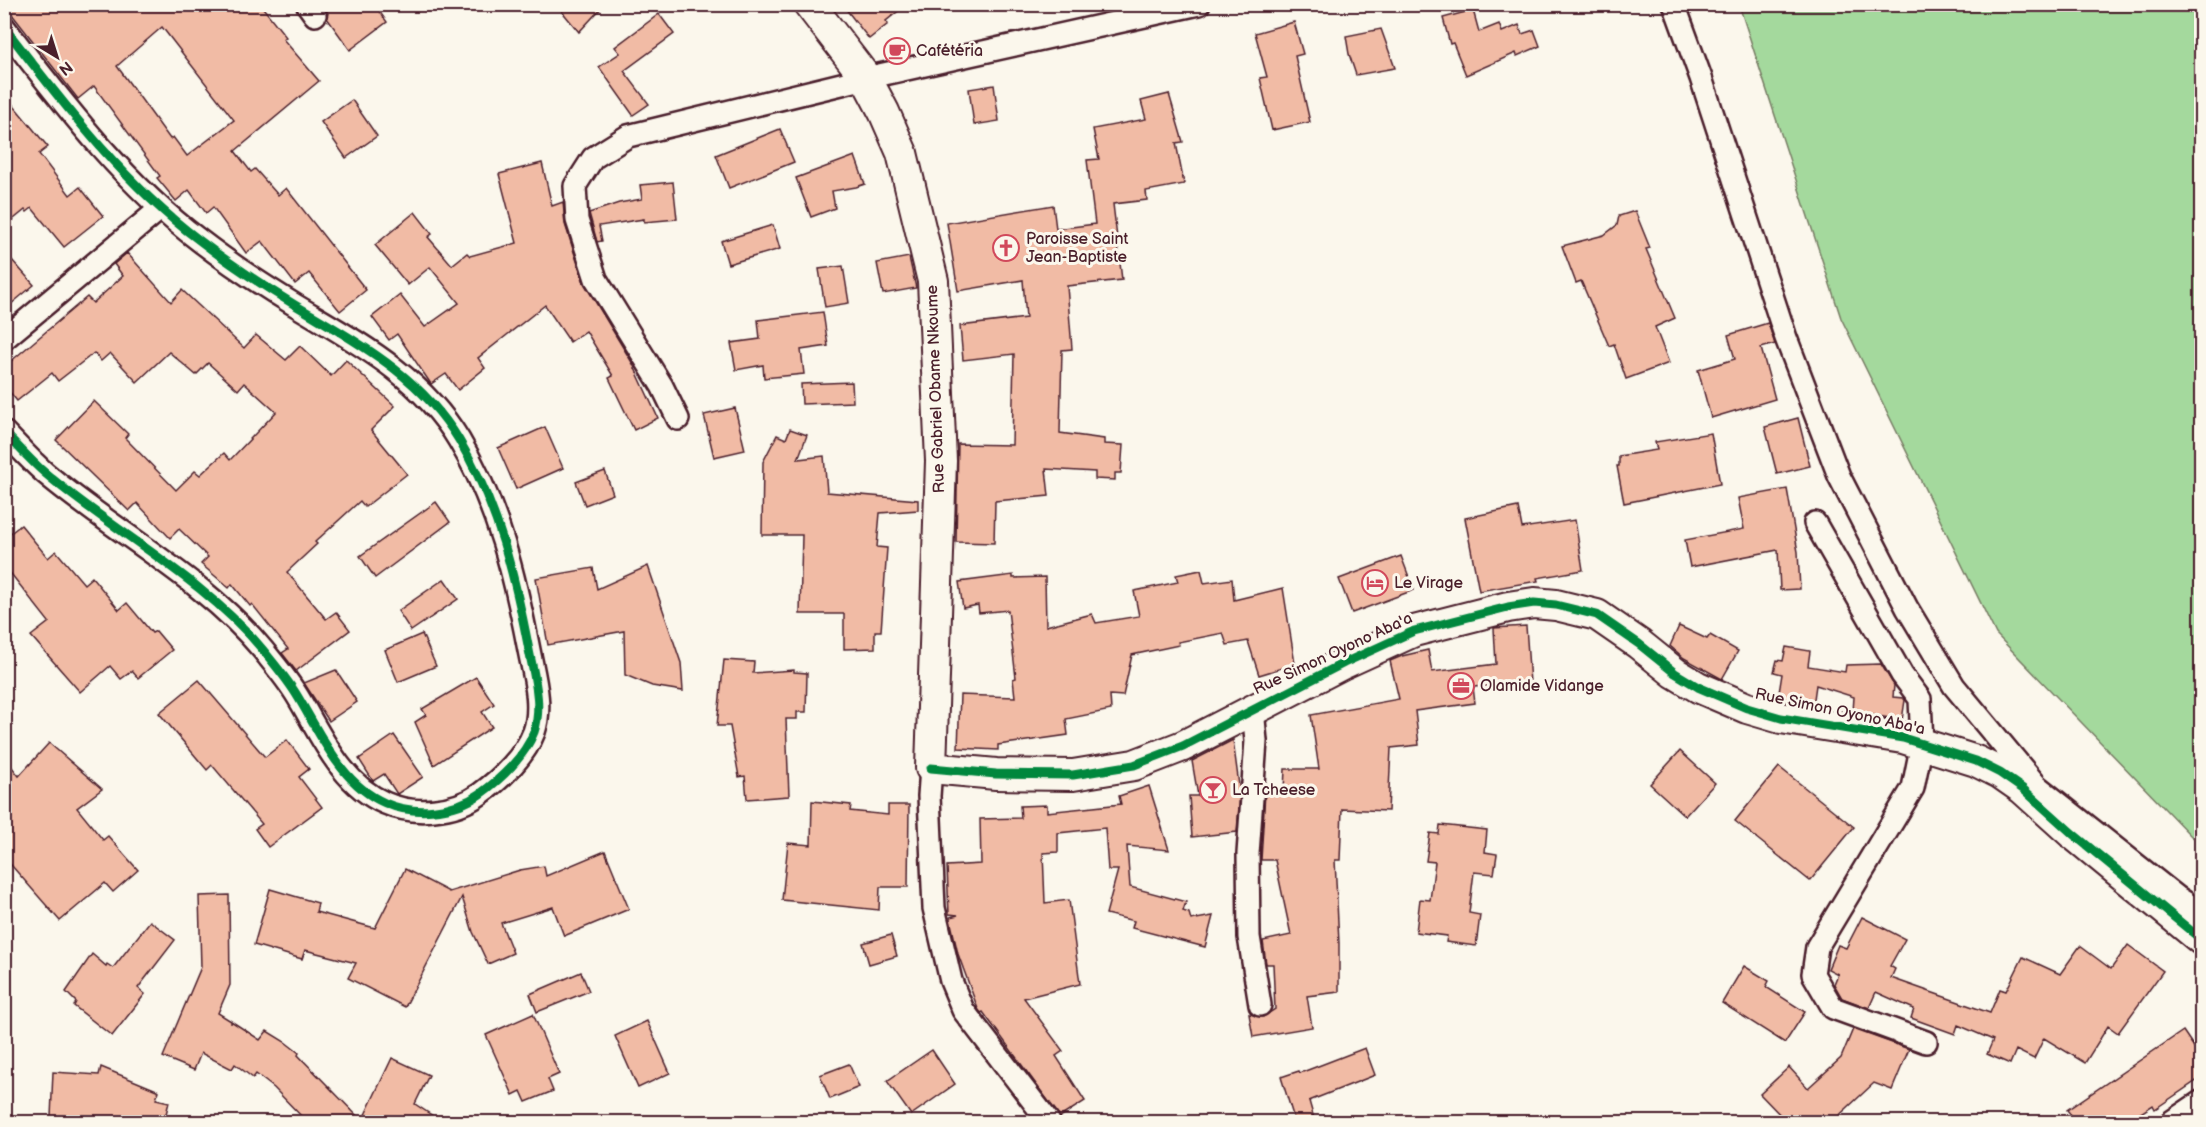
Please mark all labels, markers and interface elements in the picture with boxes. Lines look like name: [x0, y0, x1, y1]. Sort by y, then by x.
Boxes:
north arrow: [27, 27, 87, 87]
cafe icon: Cafétéria: [882, 36, 912, 66]
place label: Cafétéria: [916, 42, 983, 61]
text: N: [55, 56, 76, 79]
place label: Paroisse Saint Jean-Baptiste: [1026, 230, 1129, 267]
church icon: Paroisse Saint Jean-Baptiste: [991, 233, 1021, 263]
street label: Rue Gabriel Obame Nkoume: [923, 284, 949, 494]
hotel icon: Le Virage: [1360, 568, 1390, 598]
place label: Le Virage: [1394, 574, 1463, 593]
street label: Rue Simon Oyono Aba'a: [1250, 609, 1416, 699]
office icon: Olamide Vidange: [1446, 671, 1476, 701]
place label: Olamide Vidange: [1480, 677, 1604, 696]
street label: Rue Simon Oyono Aba'a: [1753, 685, 1927, 739]
bar icon: La Tcheese: [1198, 775, 1228, 805]
place label: La Tcheese: [1232, 781, 1316, 800]

